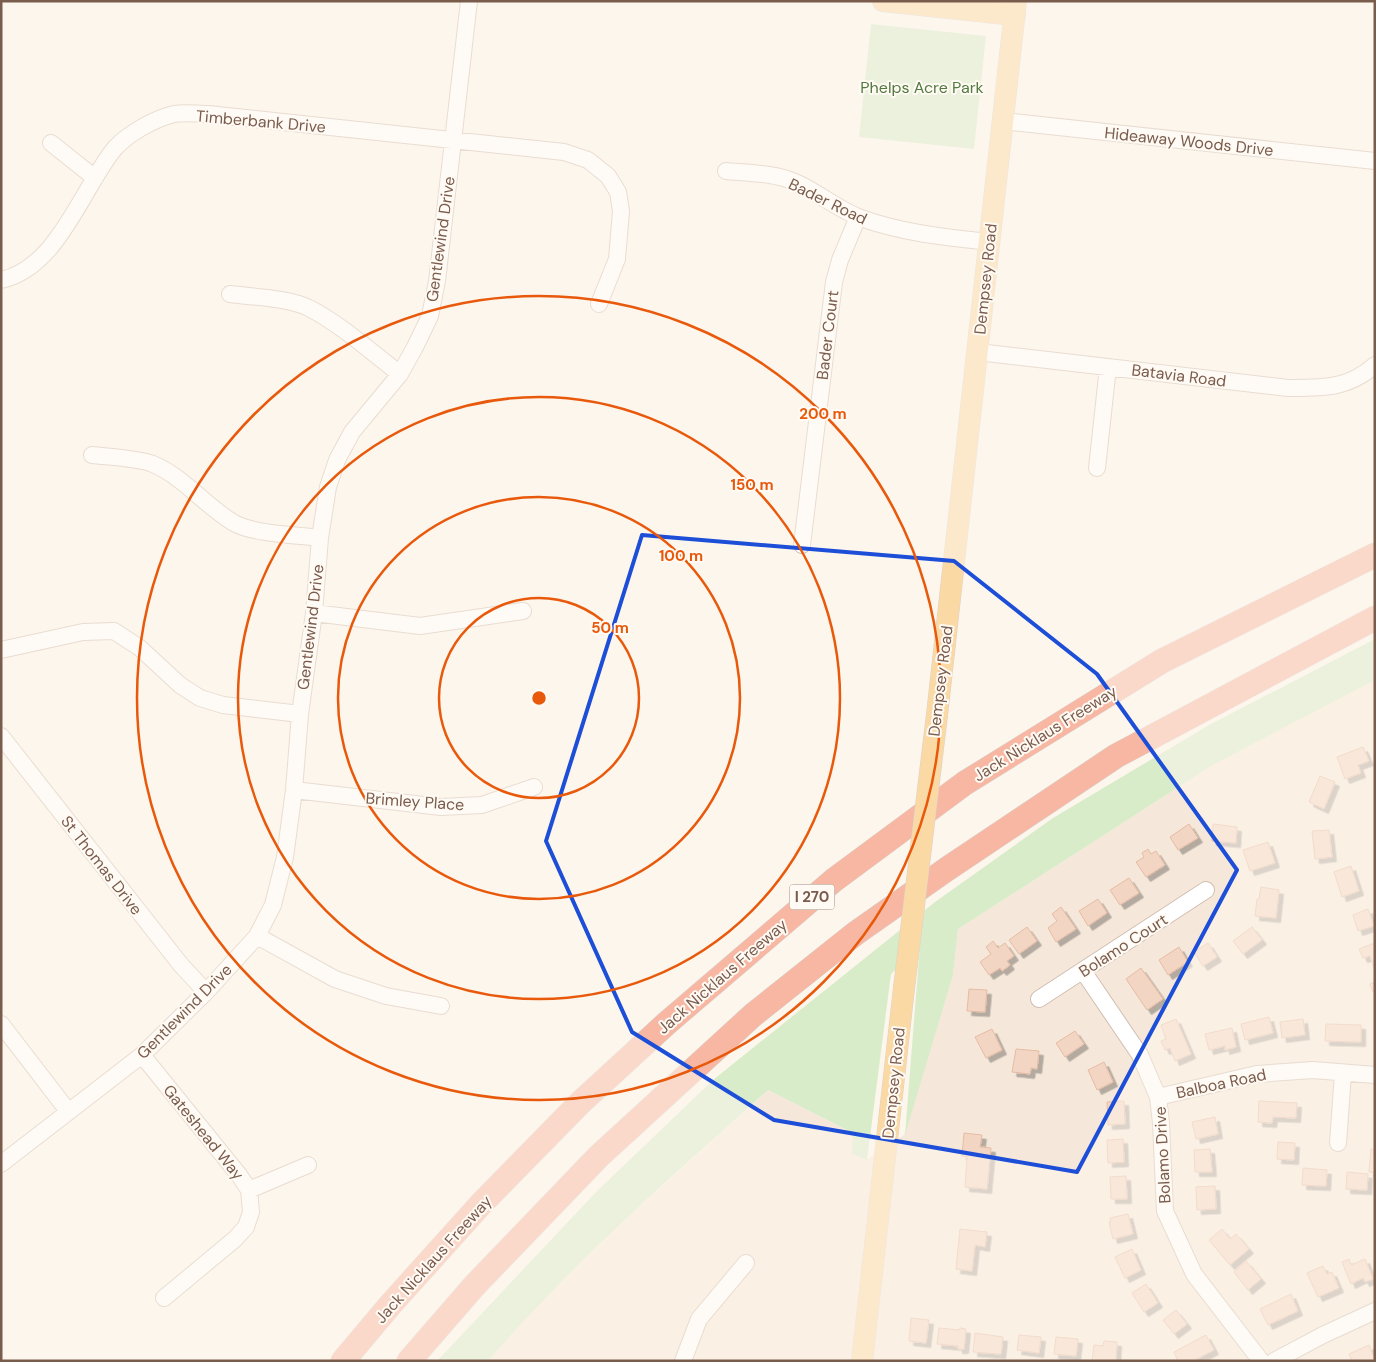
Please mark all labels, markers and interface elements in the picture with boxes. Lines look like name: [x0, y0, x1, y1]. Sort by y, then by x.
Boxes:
park label: Phelps Acre Park: [860, 77, 984, 98]
street label: Timberbank Drive: [195, 105, 327, 138]
street label: Hideaway Woods Drive: [1103, 122, 1274, 161]
street label: Bader Road: [785, 173, 871, 229]
street label: Gentlewind Drive: [421, 175, 460, 303]
street label: Dempsey Road: [969, 222, 1002, 336]
street label: Bader Court: [812, 289, 843, 381]
street label: Batavia Road: [1130, 359, 1228, 392]
text: 200 m: [799, 404, 847, 424]
text: 150 m: [731, 475, 774, 495]
text: 100 m: [659, 546, 703, 566]
street label: Gentlewind Drive: [292, 563, 329, 691]
text: 50 m: [591, 618, 629, 638]
street label: Dempsey Road: [923, 624, 958, 738]
street label: Jack Nicklaus Freeway: [970, 681, 1121, 786]
centre of rings: [530, 689, 548, 707]
street label: Brimley Place: [365, 788, 465, 815]
street label: St Thomas Drive: [56, 811, 147, 919]
road number: I 270: [790, 884, 834, 910]
street label: Bolamo Court: [1075, 909, 1172, 982]
street label: Jack Nicklaus Freeway: [653, 914, 792, 1039]
street label: Gentlewind Drive: [132, 959, 236, 1063]
street label: Dempsey Road: [877, 1026, 910, 1140]
street label: Balboa Road: [1174, 1064, 1268, 1103]
street label: Gateshead Way: [159, 1080, 249, 1185]
street label: Bolamo Drive: [1149, 1106, 1176, 1204]
street label: Jack Nicklaus Freeway: [370, 1191, 497, 1328]

